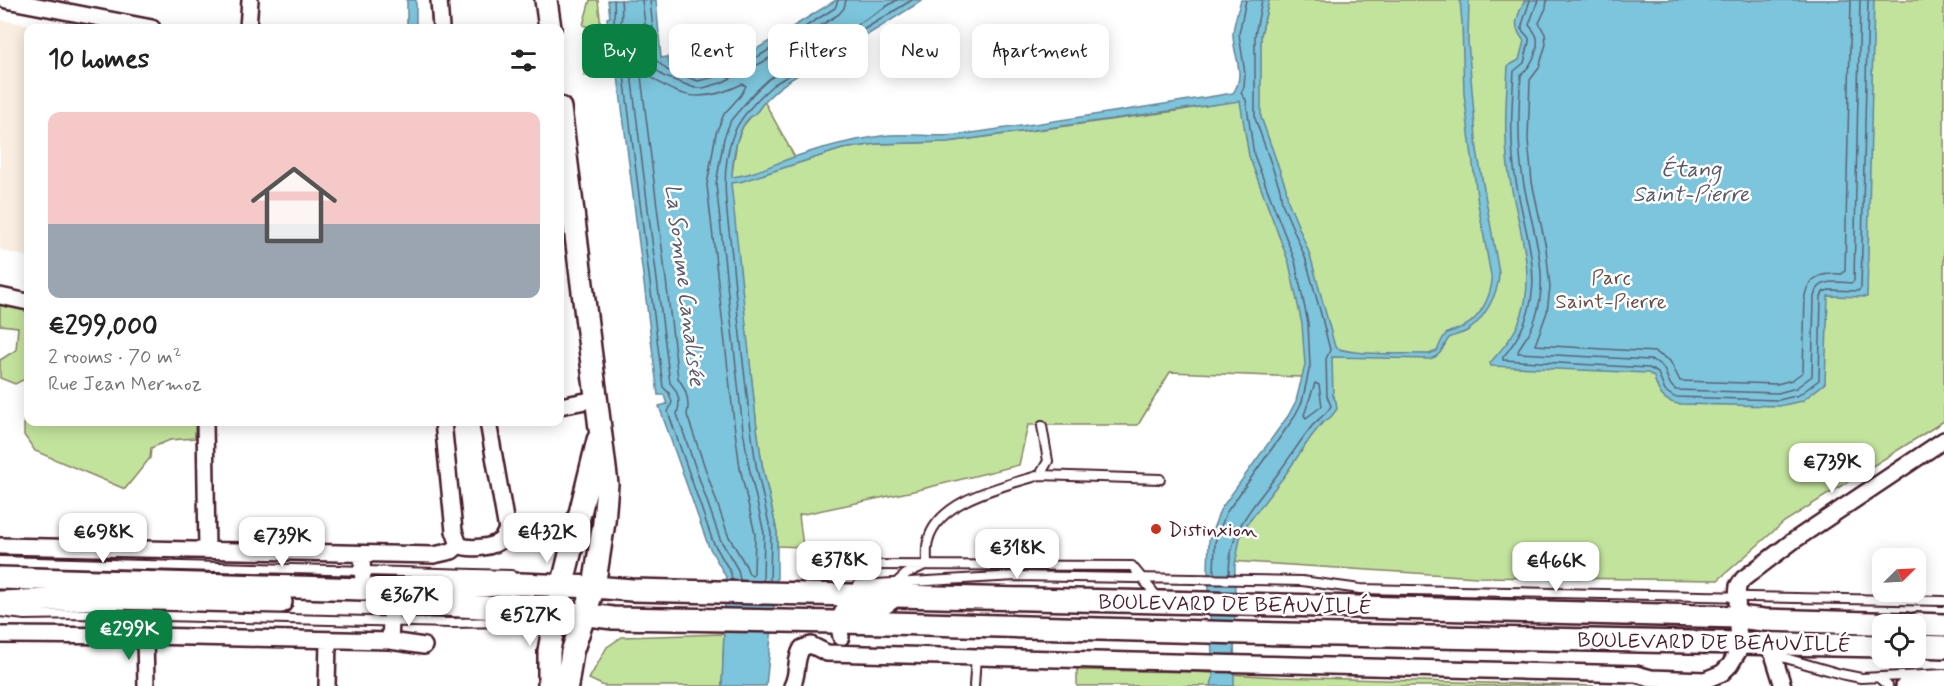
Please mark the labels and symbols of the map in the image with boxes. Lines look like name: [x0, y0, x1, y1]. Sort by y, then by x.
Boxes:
water label: Étang Saint-Pierre: [1633, 155, 1750, 209]
water label: La Somme Canalisée: [658, 183, 710, 389]
park label: Parc Saint-Pierre: [1555, 264, 1667, 316]
pin: €739K: [1790, 443, 1874, 494]
pin: €698K: [61, 513, 145, 564]
pin: €432K: [505, 513, 589, 564]
place label: Distinxion: [1168, 516, 1258, 544]
pin: €739K: [240, 517, 324, 568]
marker: Distinxion: [1149, 522, 1163, 536]
pin: €318K: [975, 529, 1059, 580]
pin: €378K: [797, 541, 881, 592]
pin: €466K: [1514, 542, 1598, 593]
north arrow: [1872, 548, 1926, 602]
pin: €367K: [367, 576, 451, 627]
street label: BOULEVARD DE BEAUVILLÉ: [1098, 589, 1372, 621]
pin: €527K: [488, 596, 572, 647]
pin: €299K: [87, 610, 171, 661]
street label: BOULEVARD DE BEAUVILLÉ: [1577, 627, 1851, 659]

